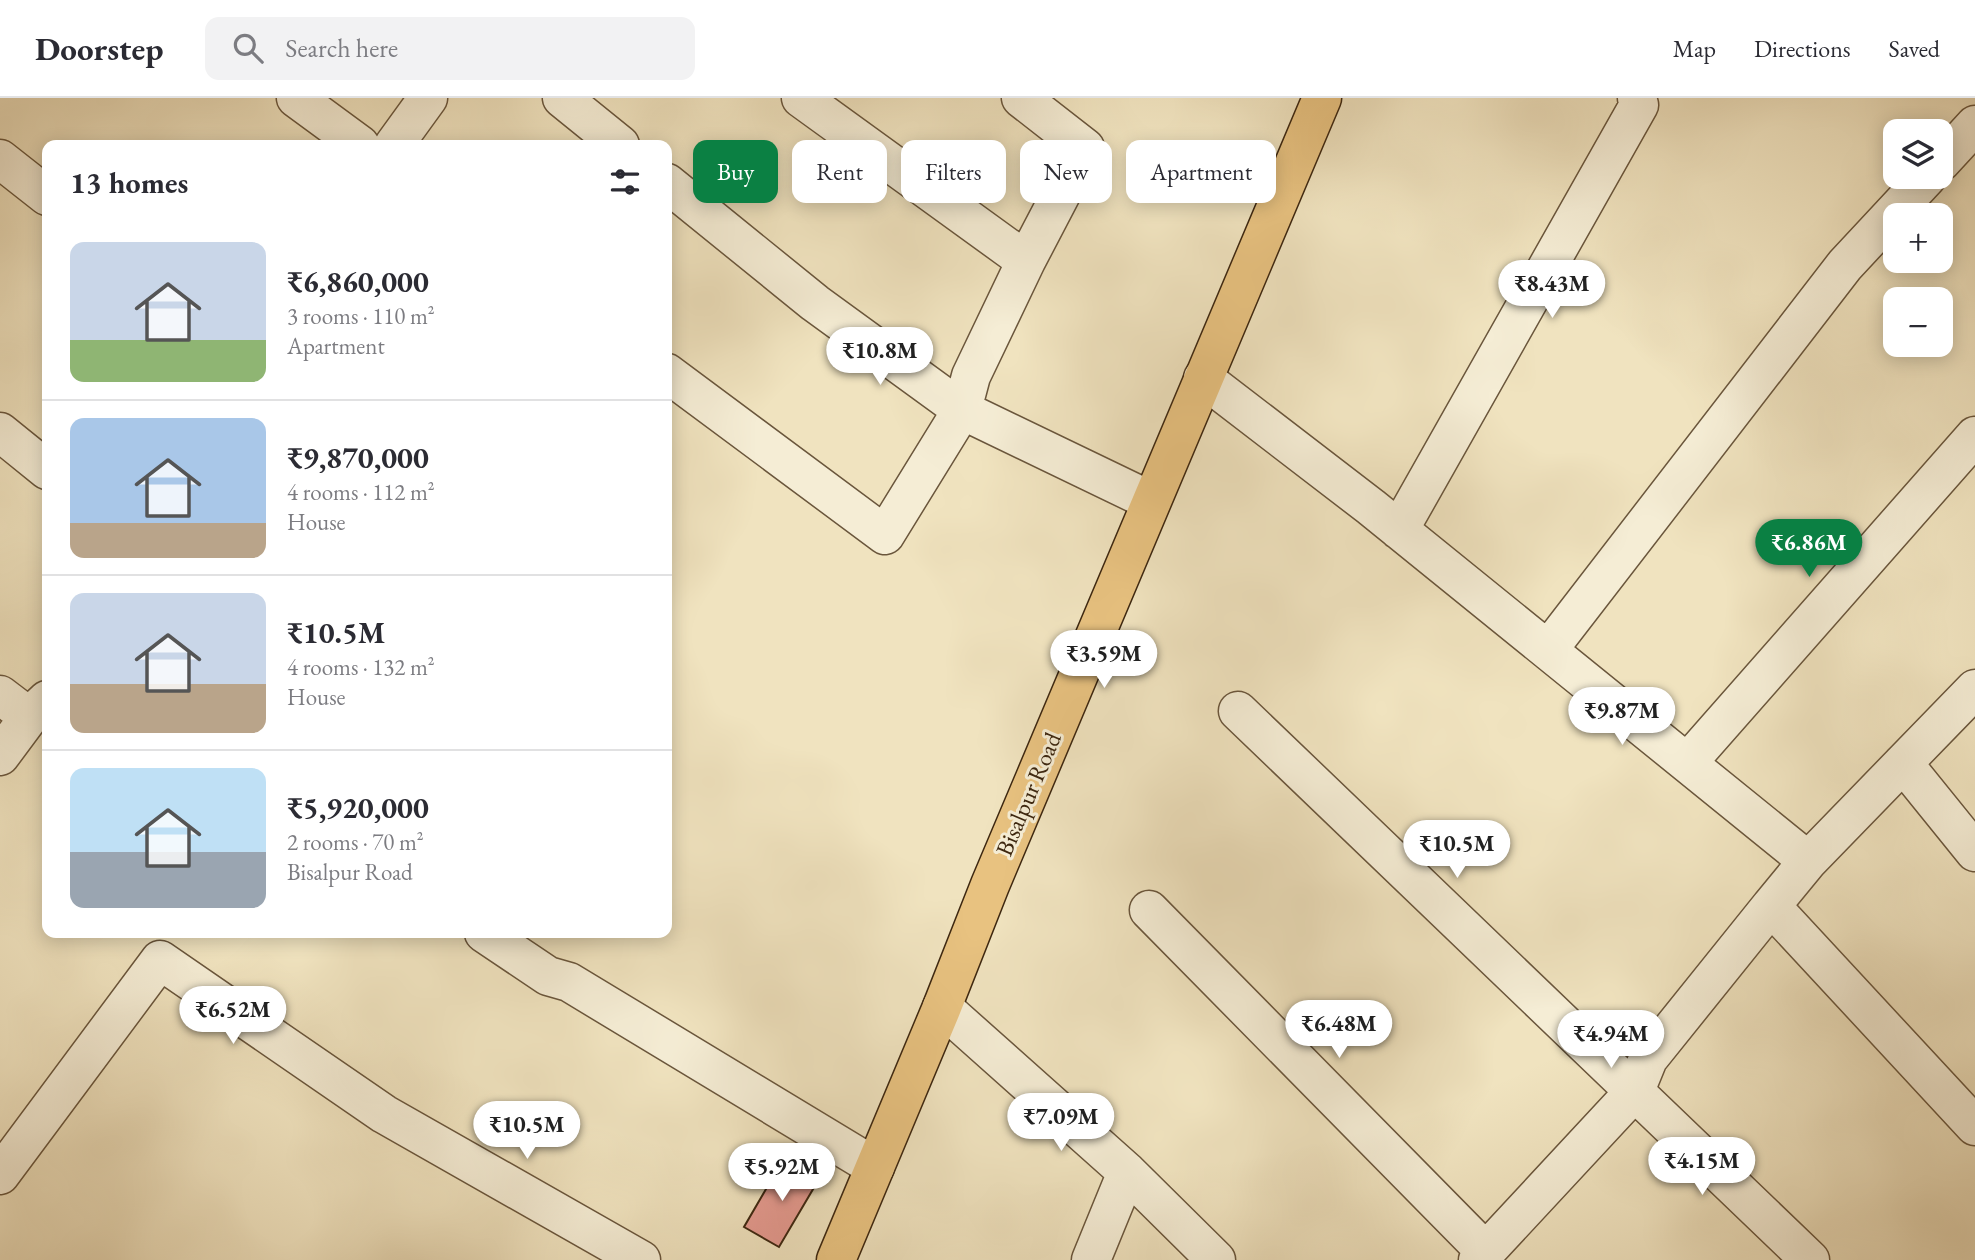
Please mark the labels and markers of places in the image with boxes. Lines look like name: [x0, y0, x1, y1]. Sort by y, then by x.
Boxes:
pin: ₹8.43M: [1495, 260, 1609, 320]
pin: ₹10.8M: [823, 328, 937, 387]
pin: ₹6.86M: [1752, 519, 1866, 579]
pin: ₹3.59M: [1047, 630, 1161, 690]
pin: ₹9.87M: [1565, 688, 1679, 747]
pin: ₹10.5M: [1400, 820, 1514, 880]
pin: ₹6.52M: [176, 986, 290, 1046]
pin: ₹6.48M: [1282, 1000, 1396, 1060]
pin: ₹4.94M: [1554, 1010, 1668, 1070]
pin: ₹7.09M: [1004, 1094, 1118, 1153]
pin: ₹10.5M: [470, 1102, 584, 1161]
pin: ₹4.15M: [1645, 1138, 1759, 1197]
pin: ₹5.92M: [725, 1144, 839, 1203]

